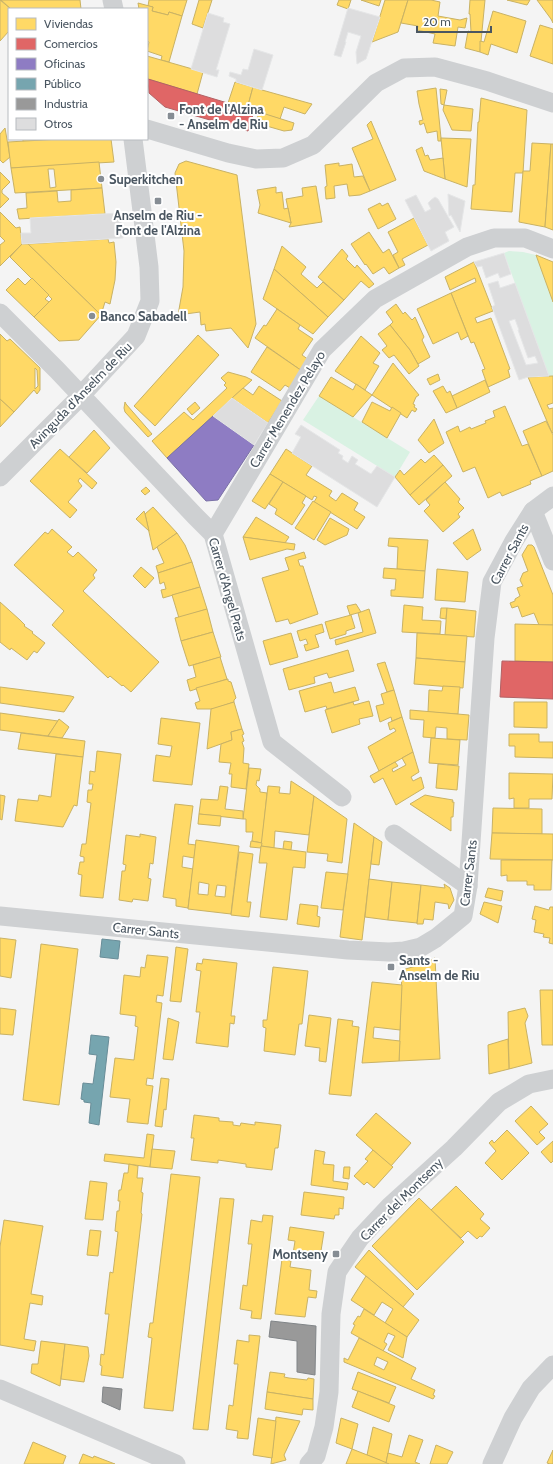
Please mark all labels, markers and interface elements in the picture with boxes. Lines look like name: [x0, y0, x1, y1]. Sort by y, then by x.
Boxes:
legend: [8, 8, 148, 140]
scale bar: [417, 8, 491, 34]
text: 20 m: [423, 14, 451, 29]
text: Viviendas: [44, 16, 93, 31]
text: Comercios: [44, 36, 98, 51]
text: Oficinas: [44, 56, 85, 71]
text: Público: [44, 76, 81, 91]
text: Industria: [44, 96, 88, 111]
place label: Font de l'Alzina - Anselm de Riu: [179, 101, 268, 132]
marker: Font de l'Alzina - Anselm de Riu: [166, 111, 176, 121]
text: Otros: [44, 116, 73, 131]
place label: Superkitchen: [109, 171, 183, 187]
marker: Superkitchen: [96, 174, 106, 184]
marker: Anselm de Riu - Font de l'Alzina: [153, 196, 163, 206]
place label: Anselm de Riu - Font de l'Alzina: [114, 207, 202, 238]
place label: Banco Sabadell: [100, 308, 187, 324]
marker: Banco Sabadell: [87, 311, 97, 321]
street label: Avinguda d'Anselm de Riu: [25, 338, 135, 451]
street label: Carrer Menendez Pelayo: [246, 348, 328, 470]
street label: Carrer Sants: [486, 520, 532, 587]
street label: Carrer d'Angel Prats: [206, 536, 251, 643]
street label: Carrer Sants: [456, 838, 480, 907]
street label: Carrer Sants: [112, 919, 181, 942]
place label: Sants - Anselm de Riu: [399, 952, 480, 983]
marker: Sants - Anselm de Riu: [386, 962, 396, 972]
street label: Carrer del Montseny: [356, 1154, 446, 1244]
place label: Montseny: [272, 1246, 328, 1262]
marker: Montseny: [331, 1249, 341, 1259]

